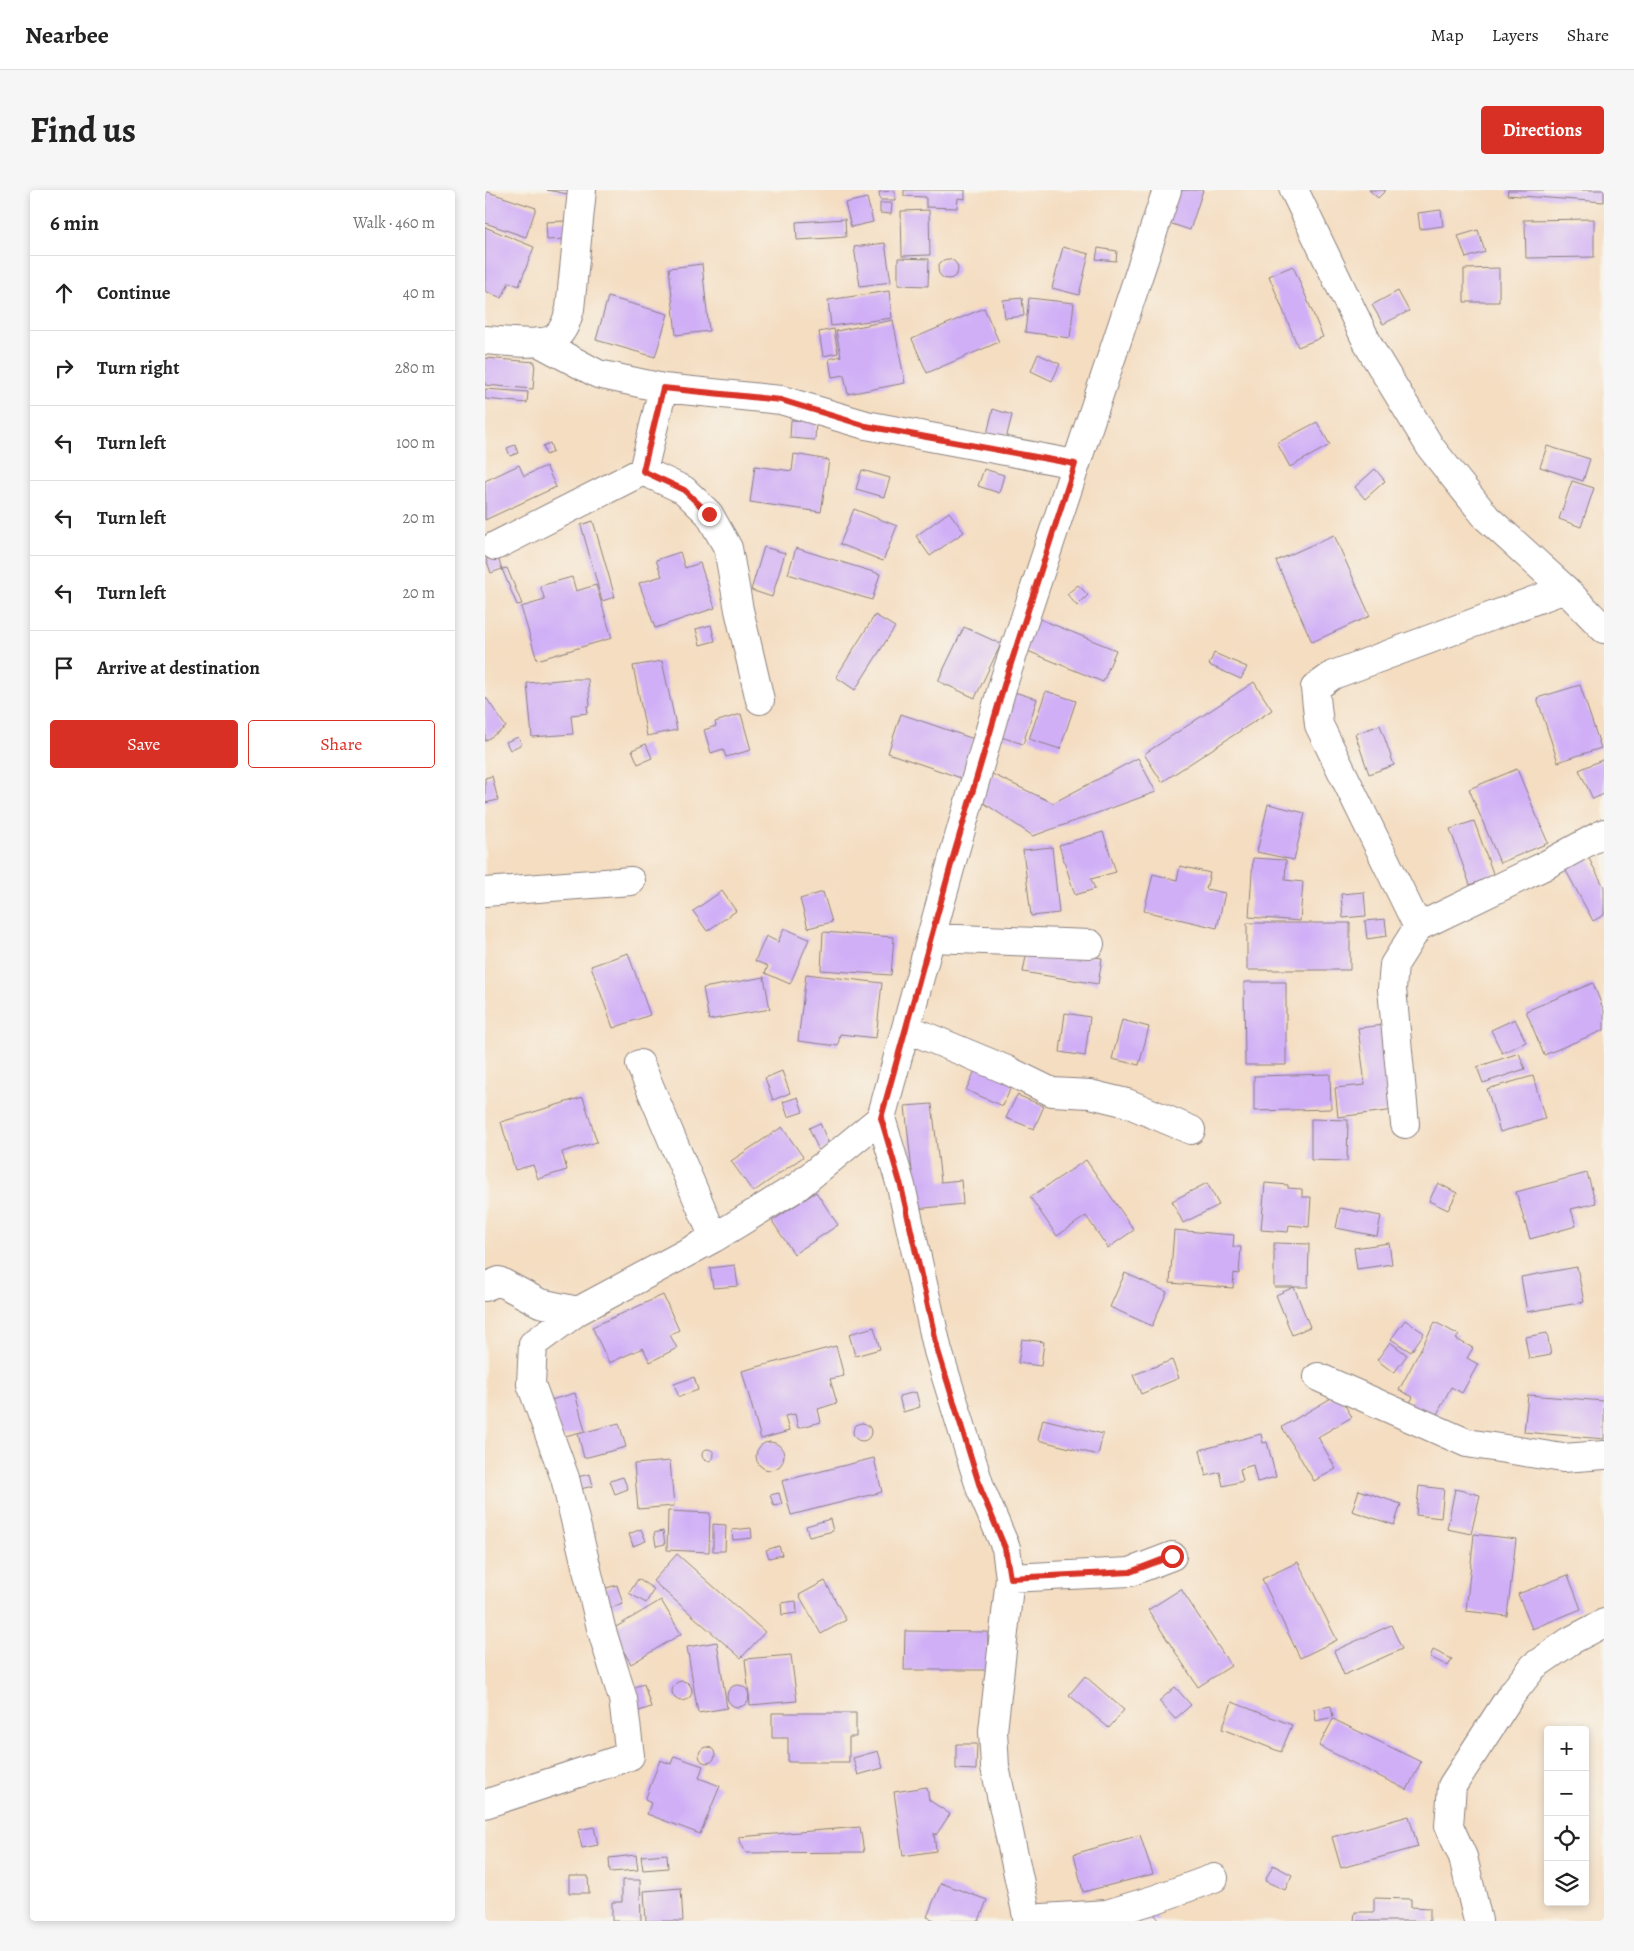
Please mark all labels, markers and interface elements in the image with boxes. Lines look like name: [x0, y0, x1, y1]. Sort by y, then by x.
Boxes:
text: Nearbee: [25, 19, 109, 51]
text: Map: [1431, 23, 1464, 47]
text: Layers: [1492, 23, 1539, 47]
text: Share: [1567, 23, 1609, 47]
text: Find us: [30, 106, 136, 154]
button: Directions: [1481, 106, 1604, 154]
text: 6 min: [50, 209, 99, 237]
text: Walk · 460 m: [353, 212, 435, 234]
icon: ahead: [50, 279, 78, 307]
text: Continue: [97, 280, 171, 306]
text: 40 m: [403, 282, 435, 304]
icon: right: [50, 354, 78, 382]
text: Turn right: [97, 355, 179, 381]
text: 280 m: [395, 357, 435, 379]
icon: left: [50, 429, 78, 457]
text: Turn left: [97, 430, 166, 456]
text: 100 m: [396, 432, 435, 454]
route end: [698, 503, 721, 526]
icon: left: [50, 504, 78, 532]
text: Turn left: [97, 505, 166, 531]
text: 20 m: [402, 507, 435, 529]
icon: left: [50, 579, 78, 607]
text: Turn left: [97, 580, 166, 606]
text: 20 m: [402, 582, 435, 604]
icon: arrive: [50, 654, 78, 682]
text: Arrive at destination: [97, 655, 260, 681]
button: Save: [50, 720, 238, 768]
button: Share: [248, 720, 435, 768]
route start: [1161, 1545, 1184, 1568]
map controls: [1544, 1726, 1589, 1906]
button: +: [1544, 1726, 1589, 1771]
button: −: [1544, 1771, 1589, 1816]
button: locate: [1544, 1816, 1589, 1861]
button: layers: [1544, 1861, 1589, 1906]

